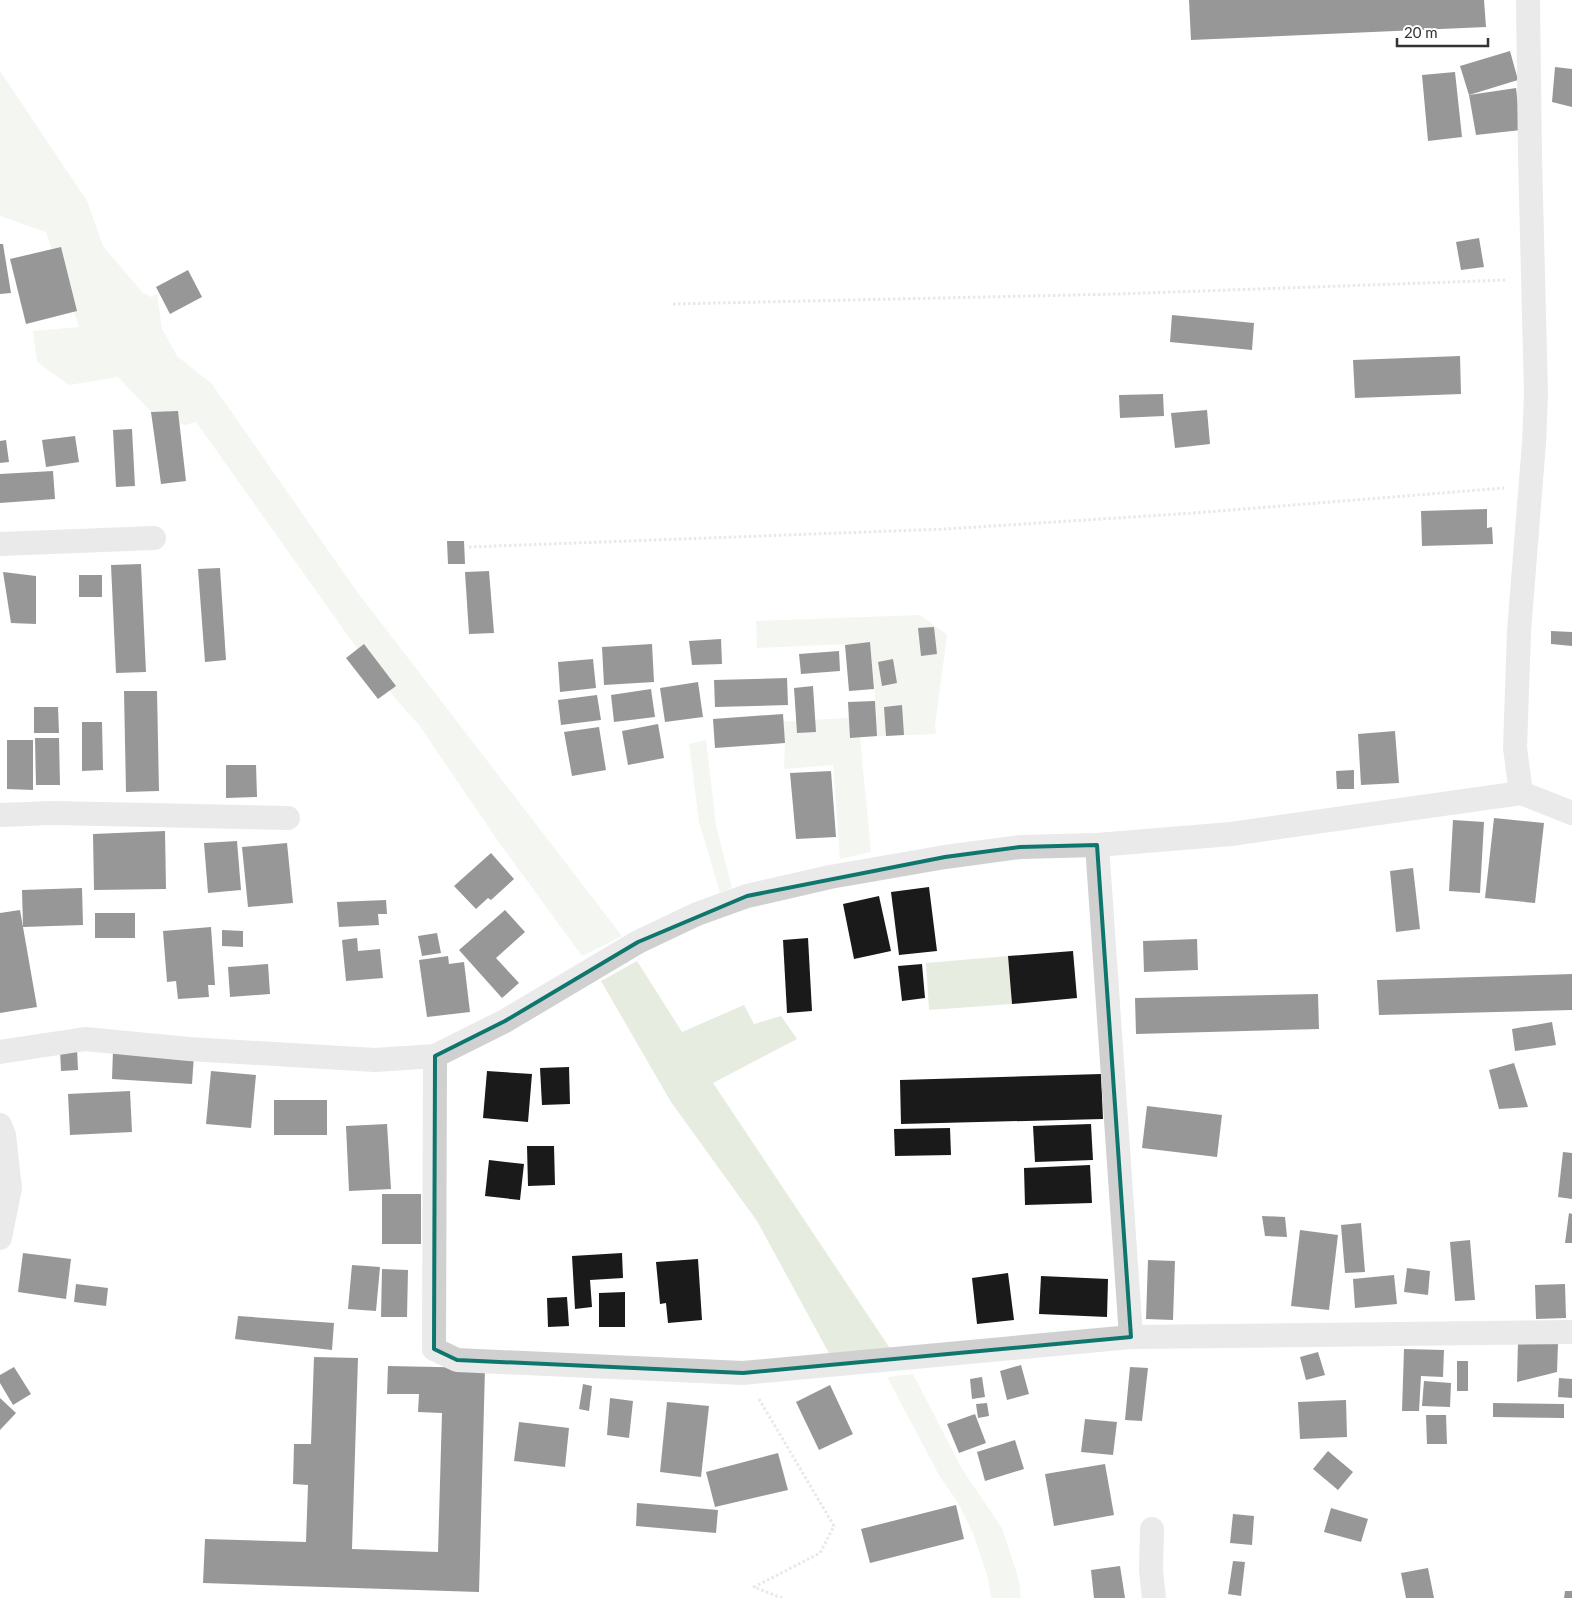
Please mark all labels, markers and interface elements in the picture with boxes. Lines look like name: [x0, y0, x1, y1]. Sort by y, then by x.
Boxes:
scale bar: [1397, 15, 1488, 47]
text: 20 m: [1404, 23, 1438, 41]

